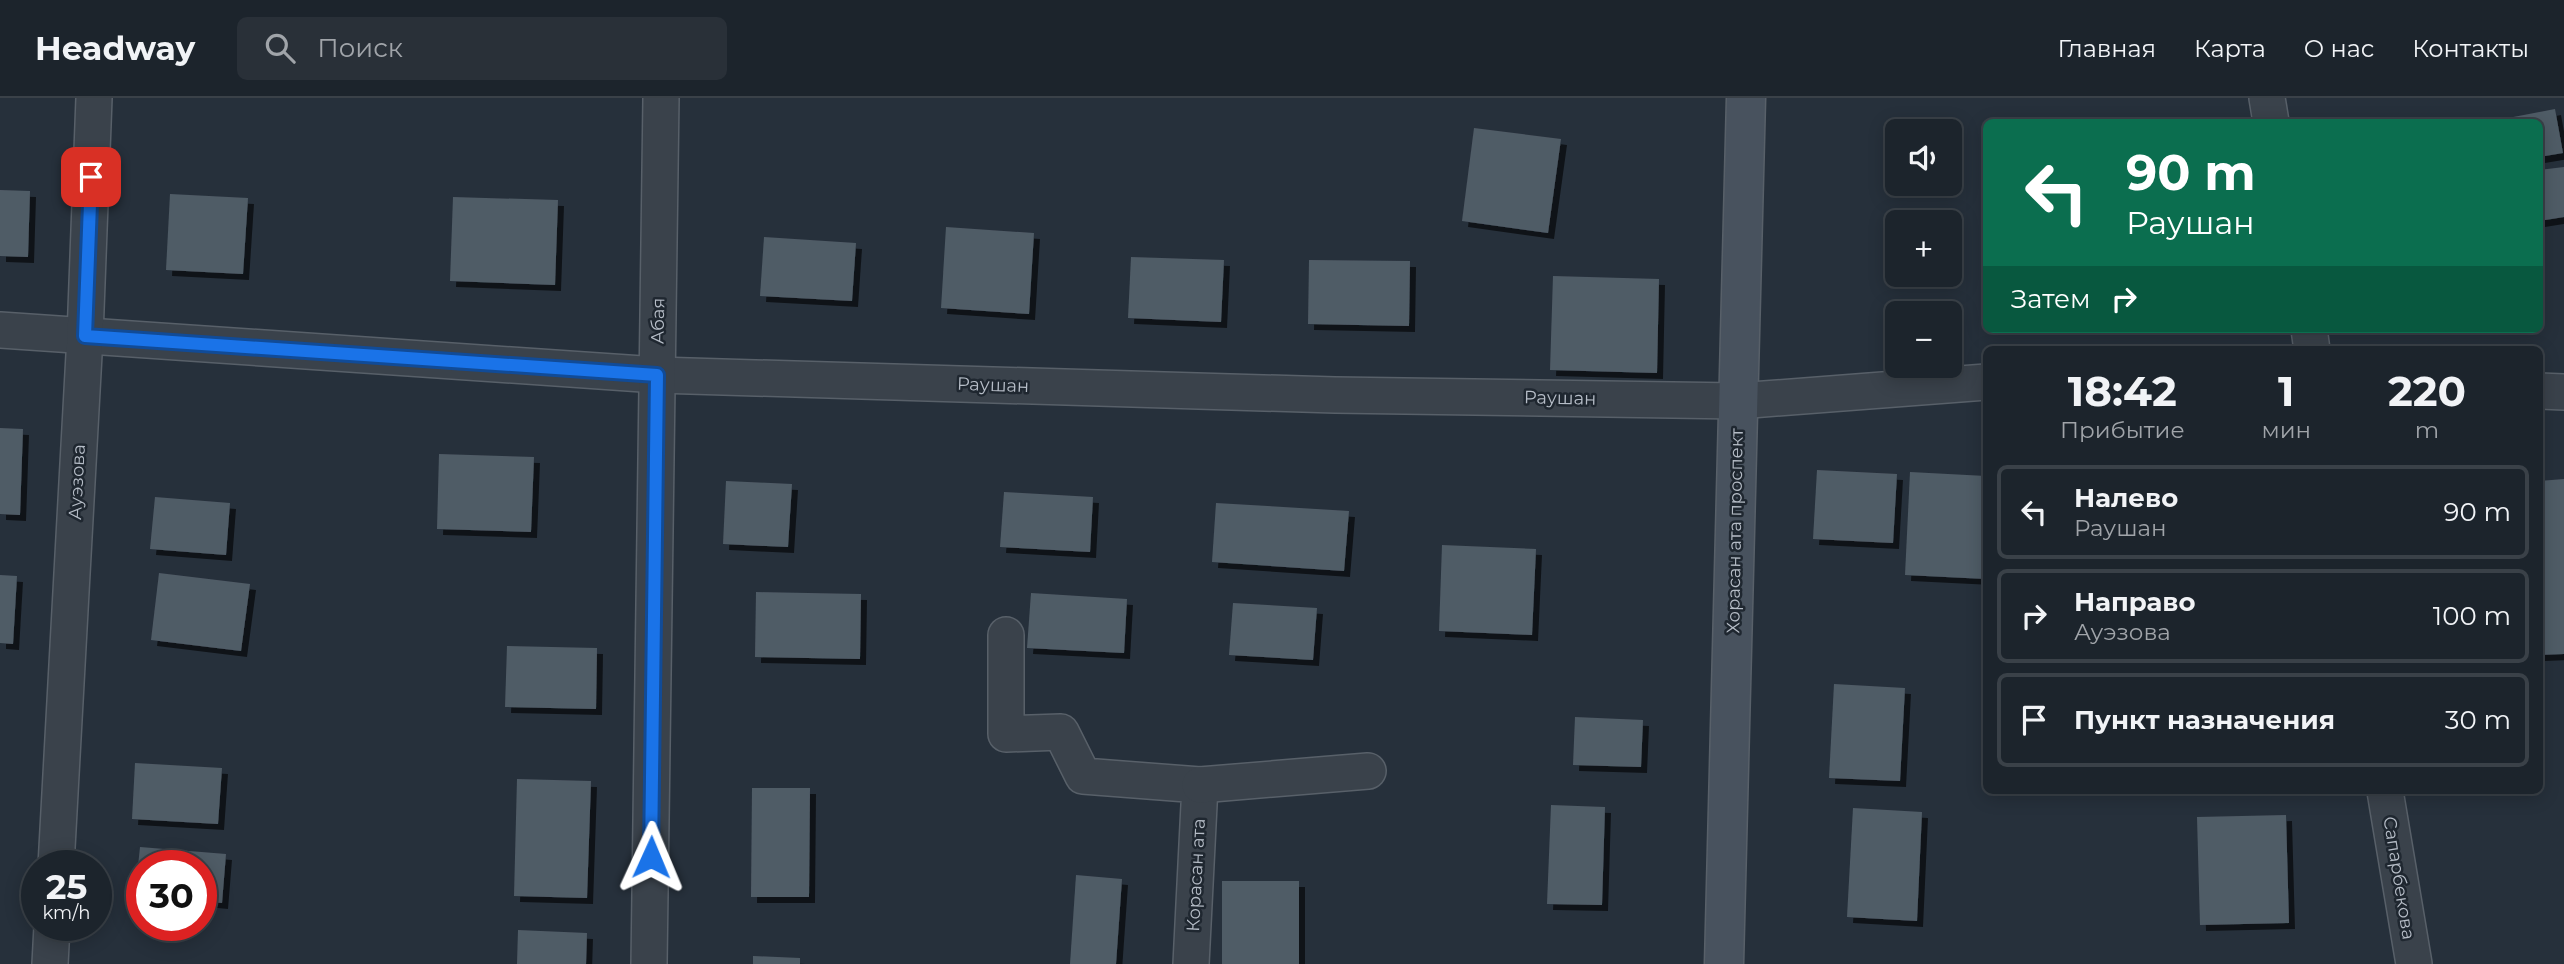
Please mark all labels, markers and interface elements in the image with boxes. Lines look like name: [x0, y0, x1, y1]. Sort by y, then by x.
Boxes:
search box: [237, 17, 727, 80]
text: Headway: [35, 28, 195, 68]
icon: search: [261, 29, 299, 67]
text: Поиск: [317, 32, 403, 64]
text: Главная: [2058, 34, 2156, 63]
text: Карта: [2194, 34, 2266, 63]
text: О нас: [2304, 34, 2374, 63]
text: Контакты: [2412, 34, 2529, 63]
map controls: [1885, 119, 1962, 378]
button: sound: [1885, 119, 1962, 196]
text: 90 m: [2126, 143, 2256, 202]
pin: [61, 147, 121, 207]
icon: left: [2011, 147, 2102, 238]
icon: arrive: [72, 158, 110, 196]
text: Раушан: [2126, 203, 2255, 242]
button: +: [1885, 210, 1962, 287]
icon: right: [2105, 280, 2143, 318]
text: Затем: [2011, 283, 2091, 315]
street label: Абая: [647, 298, 669, 344]
button: −: [1885, 301, 1962, 378]
text: 18:42: [2068, 365, 2177, 417]
text: 1: [2278, 365, 2295, 417]
text: 220: [2388, 365, 2466, 417]
street label: Раушан: [956, 373, 1030, 397]
street label: Раушан: [1524, 386, 1596, 410]
text: Прибытие: [2060, 416, 2185, 444]
text: мин: [2262, 416, 2311, 444]
text: m: [2415, 416, 2439, 444]
street label: Хорасан ата проспект: [1722, 428, 1748, 634]
street label: Ауэзова: [64, 444, 90, 520]
text: Налево: [2074, 482, 2178, 514]
icon: left: [2015, 493, 2053, 531]
text: 90 m: [2444, 496, 2511, 528]
text: Раушан: [2074, 514, 2166, 542]
text: Направо: [2074, 586, 2195, 618]
icon: right: [2015, 597, 2053, 635]
text: 100 m: [2433, 600, 2511, 632]
text: Ауэзова: [2074, 618, 2171, 646]
icon: arrive: [2015, 701, 2053, 739]
text: Пункт назначения: [2074, 704, 2335, 736]
text: 30 m: [2445, 704, 2511, 736]
street label: Сапарбекова: [2378, 815, 2420, 941]
street label: Корасан ата: [1182, 818, 1210, 932]
position arrow: [614, 820, 688, 894]
speed limit sign: 30: [126, 850, 217, 941]
text: 25: [46, 865, 87, 908]
text: km/h: [42, 902, 91, 924]

